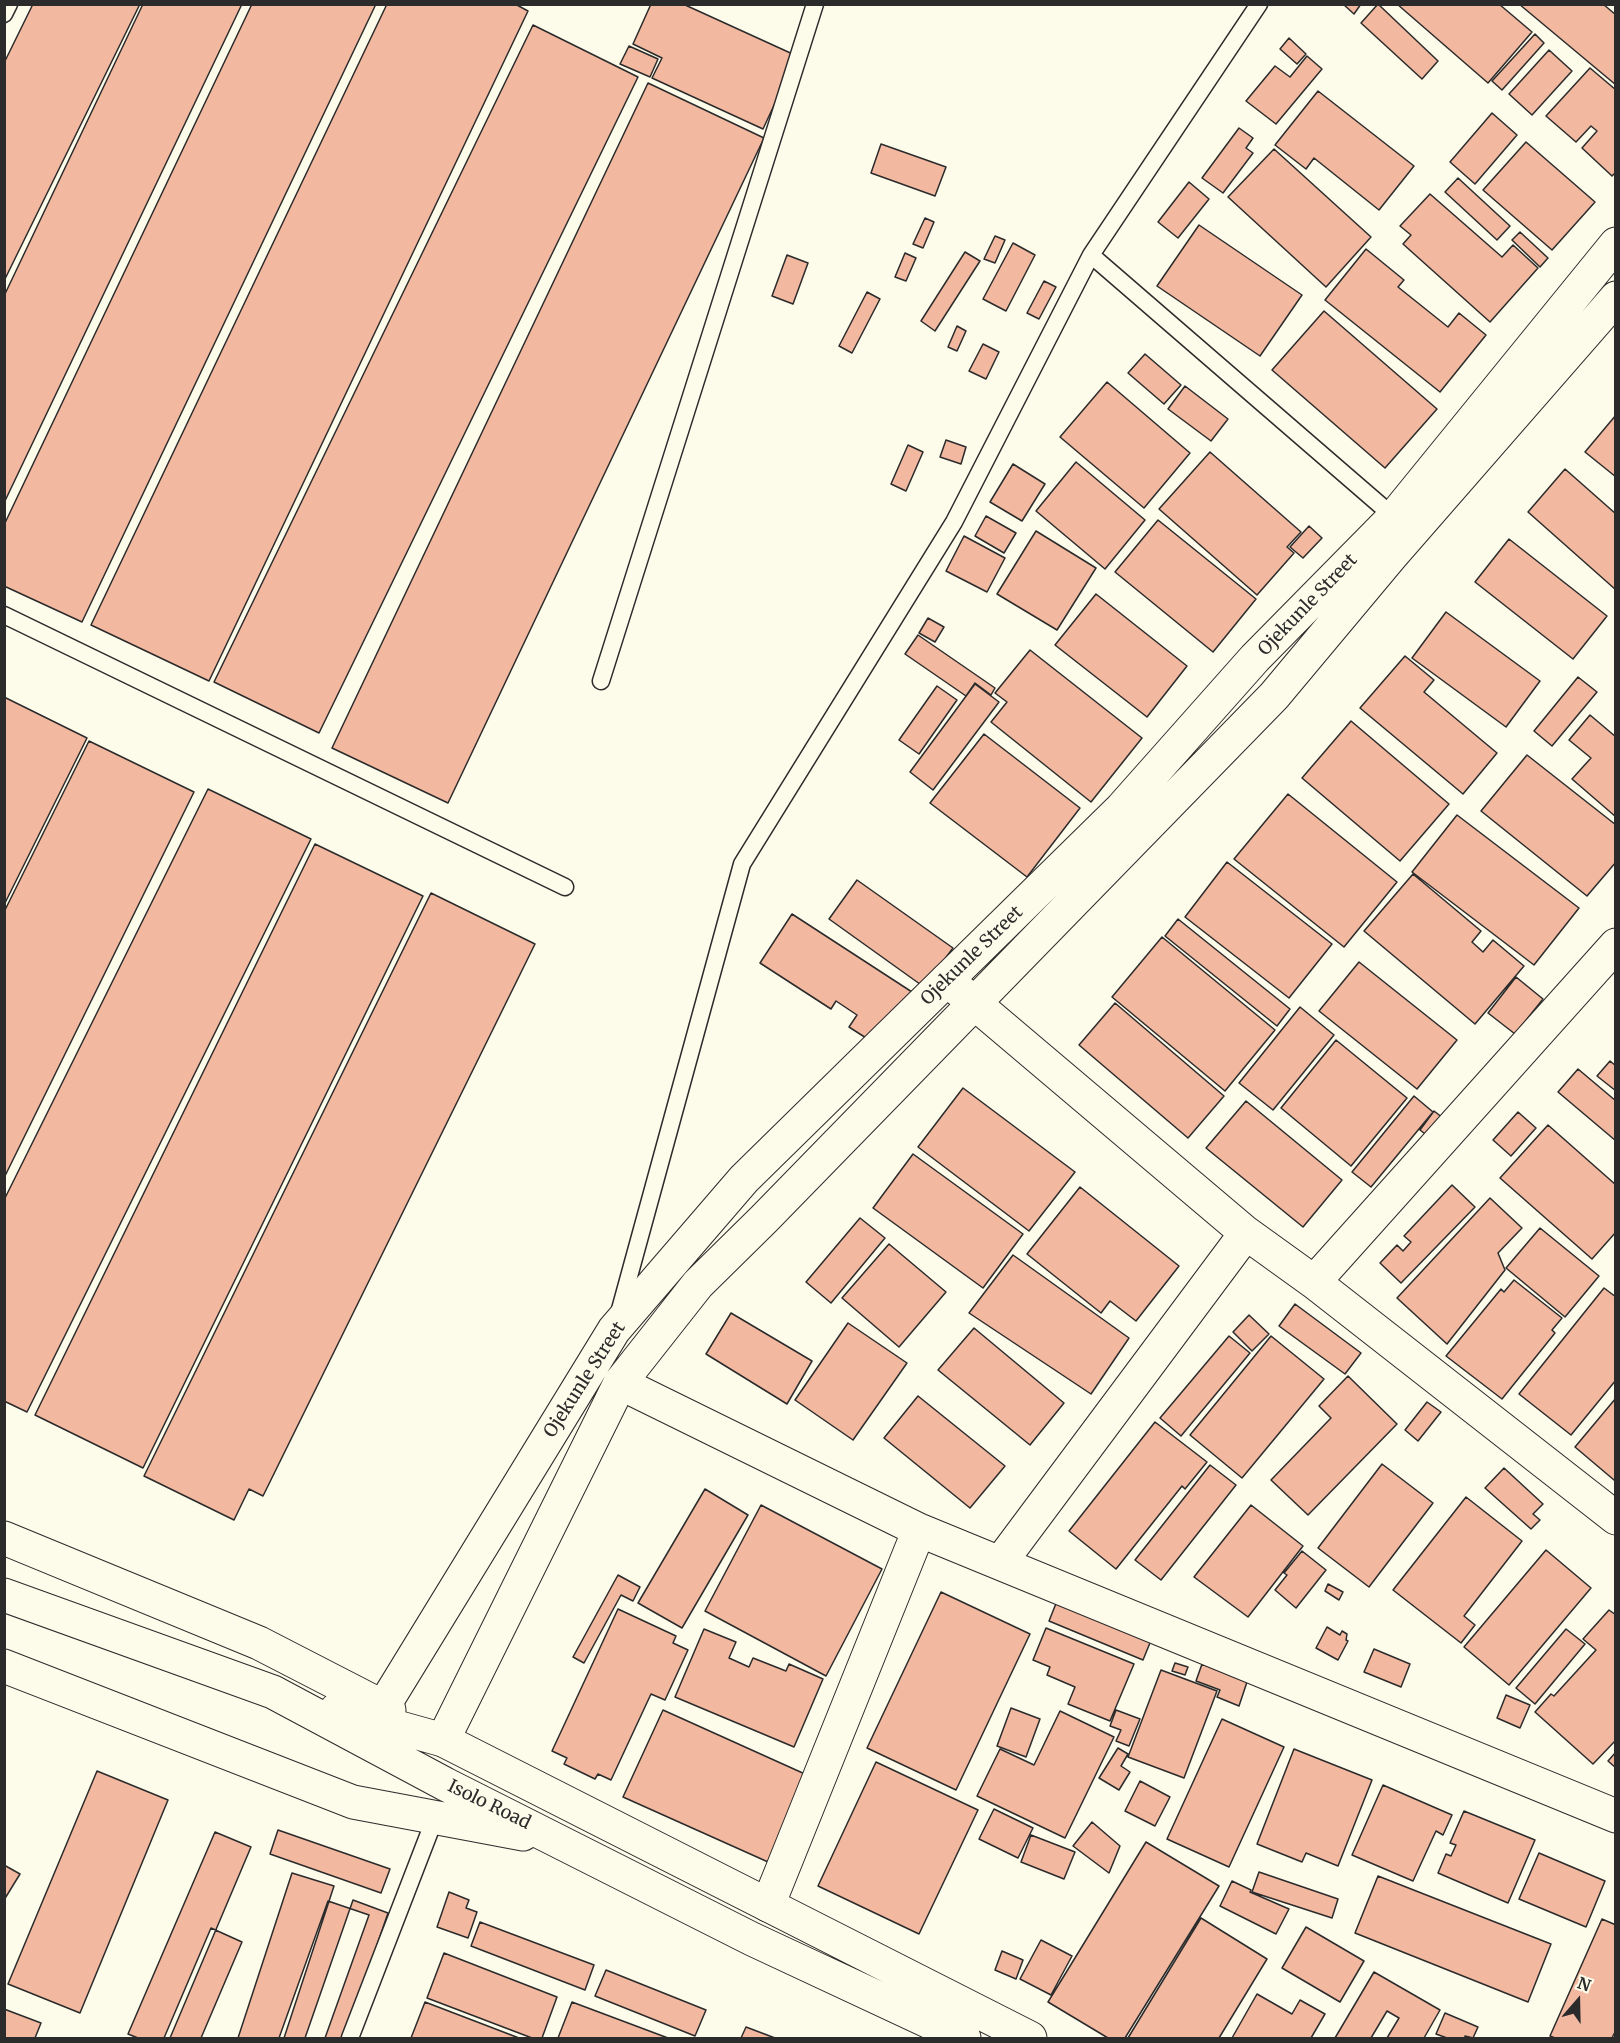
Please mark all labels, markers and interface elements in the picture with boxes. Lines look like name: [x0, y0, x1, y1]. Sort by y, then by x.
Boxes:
street label: Ojekunle Street: [1254, 550, 1362, 660]
street label: Ojekunle Street: [917, 902, 1027, 1010]
street label: Ojekunle Street: [540, 1318, 630, 1442]
street label: Isolo Road: [444, 1776, 534, 1834]
north arrow: [1548, 1971, 1608, 2031]
text: N: [1575, 1973, 1594, 1996]

